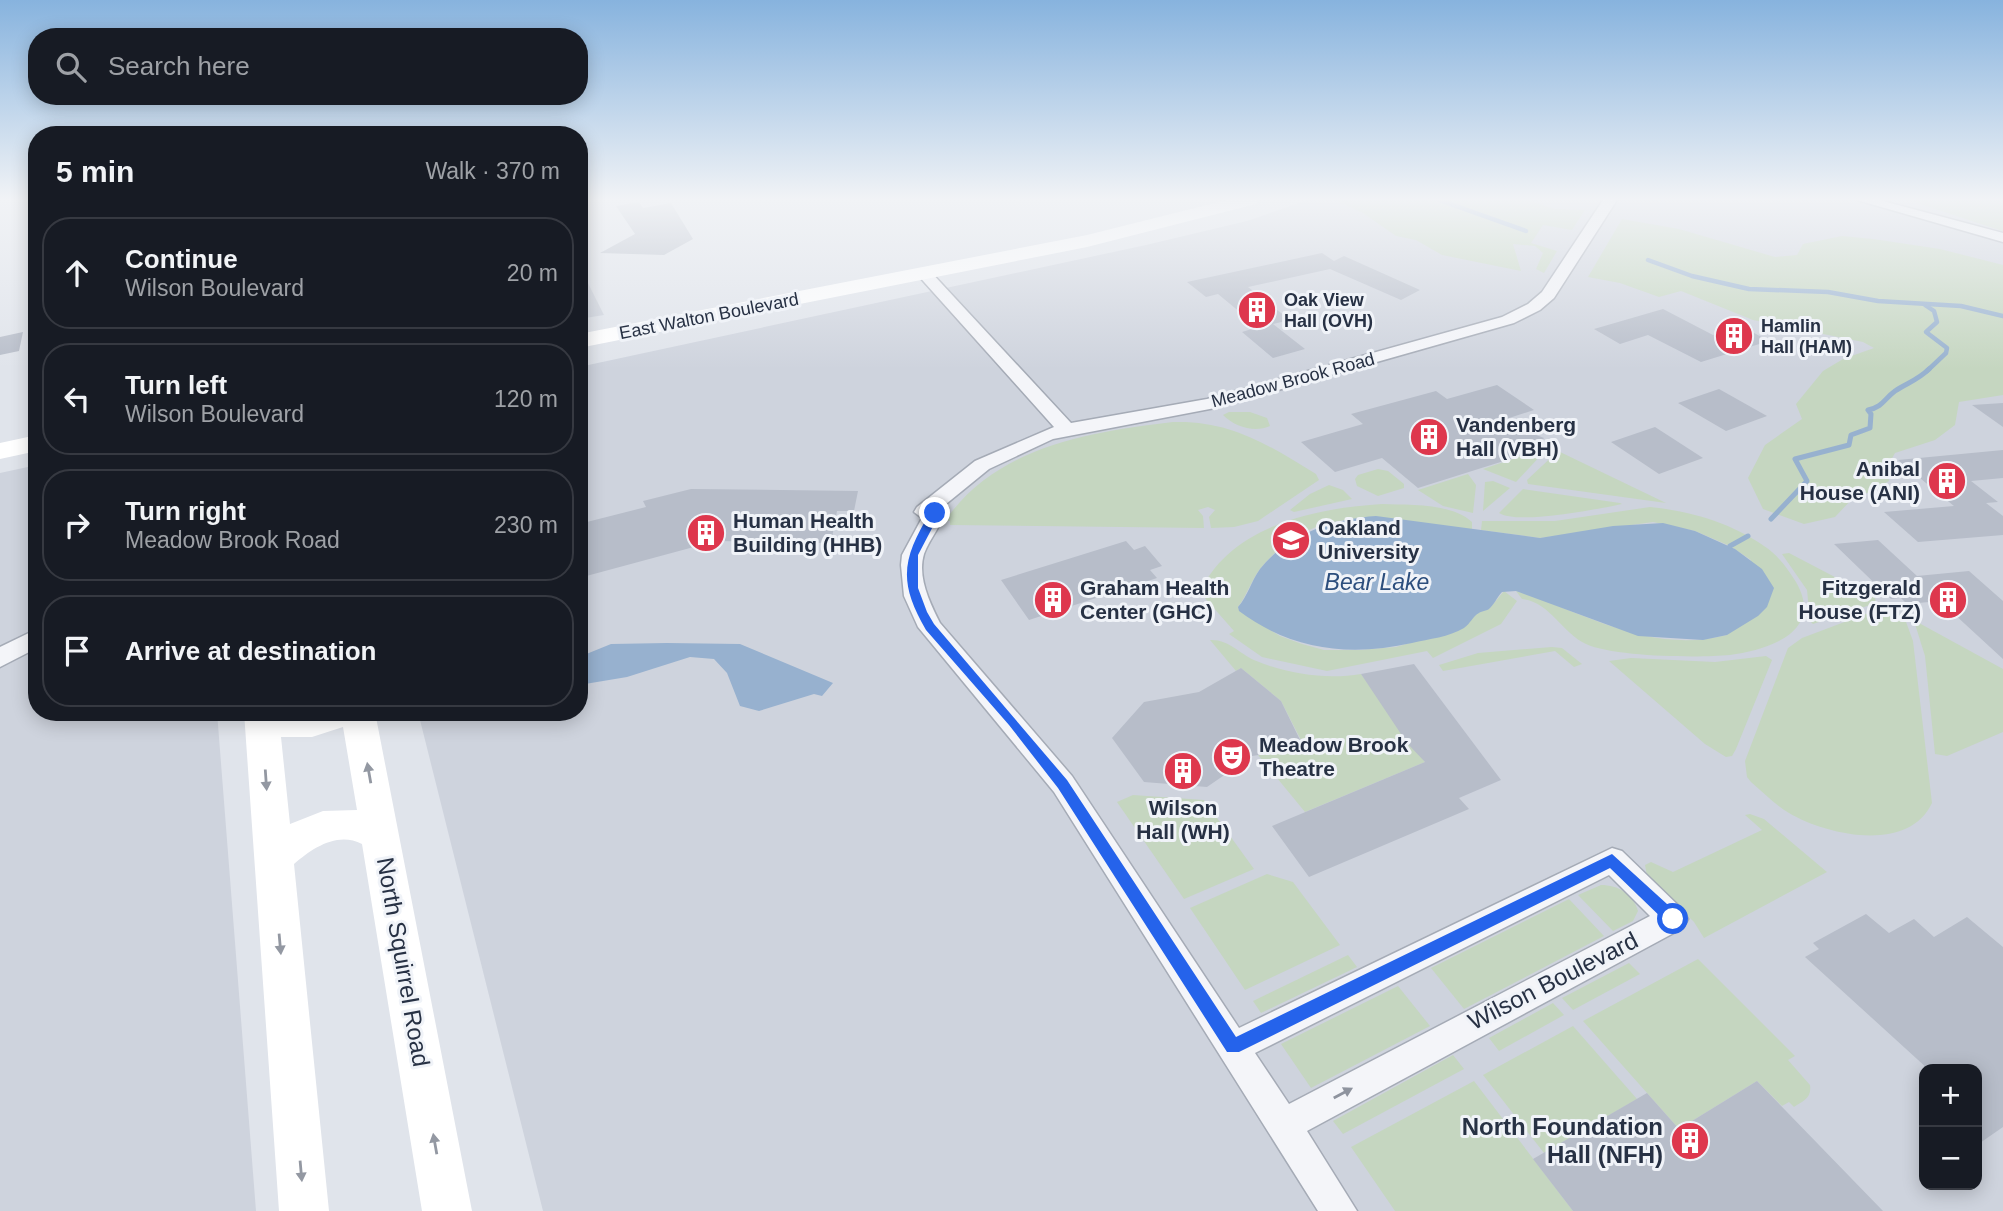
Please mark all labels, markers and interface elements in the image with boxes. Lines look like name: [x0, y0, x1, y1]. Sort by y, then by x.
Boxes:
search box: [28, 28, 588, 105]
icon: search: [52, 48, 90, 86]
text: Search here: [108, 51, 250, 81]
text: 5 min: [56, 155, 134, 188]
text: Walk · 370 m: [425, 158, 560, 184]
text: Continue: [125, 244, 238, 274]
icon: ahead: [58, 254, 96, 292]
text: 20 m: [507, 260, 558, 286]
text: Wilson Boulevard: [125, 275, 304, 301]
street label: East Walton Boulevard: [618, 289, 800, 343]
building icon: Oak View Hall (OVH): [1236, 289, 1278, 331]
place label: Oak View Hall (OVH): [1284, 290, 1373, 331]
building icon: Hamlin Hall (HAM): [1713, 315, 1755, 357]
place label: Hamlin Hall (HAM): [1761, 316, 1852, 357]
street label: Meadow Brook Road: [1209, 349, 1377, 411]
text: Turn left: [125, 370, 227, 400]
icon: left: [58, 380, 96, 418]
text: 120 m: [494, 386, 558, 412]
text: Wilson Boulevard: [125, 401, 304, 427]
place label: Vandenberg Hall (VBH): [1456, 413, 1576, 460]
building icon: Vandenberg Hall (VBH): [1408, 416, 1450, 458]
place label: Anibal House (ANI): [1800, 457, 1920, 504]
building icon: Anibal House (ANI): [1926, 460, 1968, 502]
text: Turn right: [125, 496, 246, 526]
route end: [919, 497, 950, 528]
icon: right: [58, 506, 96, 544]
place label: Human Health Building (HHB): [733, 509, 882, 556]
text: 230 m: [494, 512, 558, 538]
building icon: Human Health Building (HHB): [685, 512, 727, 554]
place label: Oakland University: [1318, 516, 1420, 563]
school or university icon: Oakland University: [1270, 519, 1312, 561]
text: Meadow Brook Road: [125, 527, 340, 553]
water label: Bear Lake: [1325, 569, 1429, 595]
place label: Graham Health Center (GHC): [1080, 576, 1229, 623]
place label: Fitzgerald House (FTZ): [1799, 576, 1921, 623]
building icon: Graham Health Center (GHC): [1032, 579, 1074, 621]
building icon: Fitzgerald House (FTZ): [1927, 579, 1969, 621]
icon: arrive: [58, 632, 96, 670]
text: Arrive at destination: [125, 636, 376, 666]
place label: Meadow Brook Theatre: [1259, 733, 1409, 780]
theatre icon: Meadow Brook Theatre: [1211, 736, 1253, 778]
building icon: Wilson Hall (WH): [1162, 750, 1204, 792]
one-way arrow: [363, 762, 374, 784]
one-way arrow: [261, 770, 272, 792]
place label: Wilson Hall (WH): [1136, 796, 1230, 843]
street label: North Squirrel Road: [372, 855, 435, 1069]
route start: [1657, 903, 1688, 934]
street label: Wilson Boulevard: [1463, 926, 1642, 1035]
one-way arrow: [274, 934, 285, 956]
map controls: [1919, 1064, 1982, 1190]
button: +: [1919, 1064, 1982, 1127]
one-way arrow: [1333, 1087, 1353, 1098]
place label: North Foundation Hall (NFH): [1462, 1113, 1663, 1168]
building icon: North Foundation Hall (NFH): [1669, 1120, 1711, 1162]
button: −: [1919, 1127, 1982, 1190]
one-way arrow: [429, 1133, 440, 1155]
one-way arrow: [296, 1160, 307, 1182]

